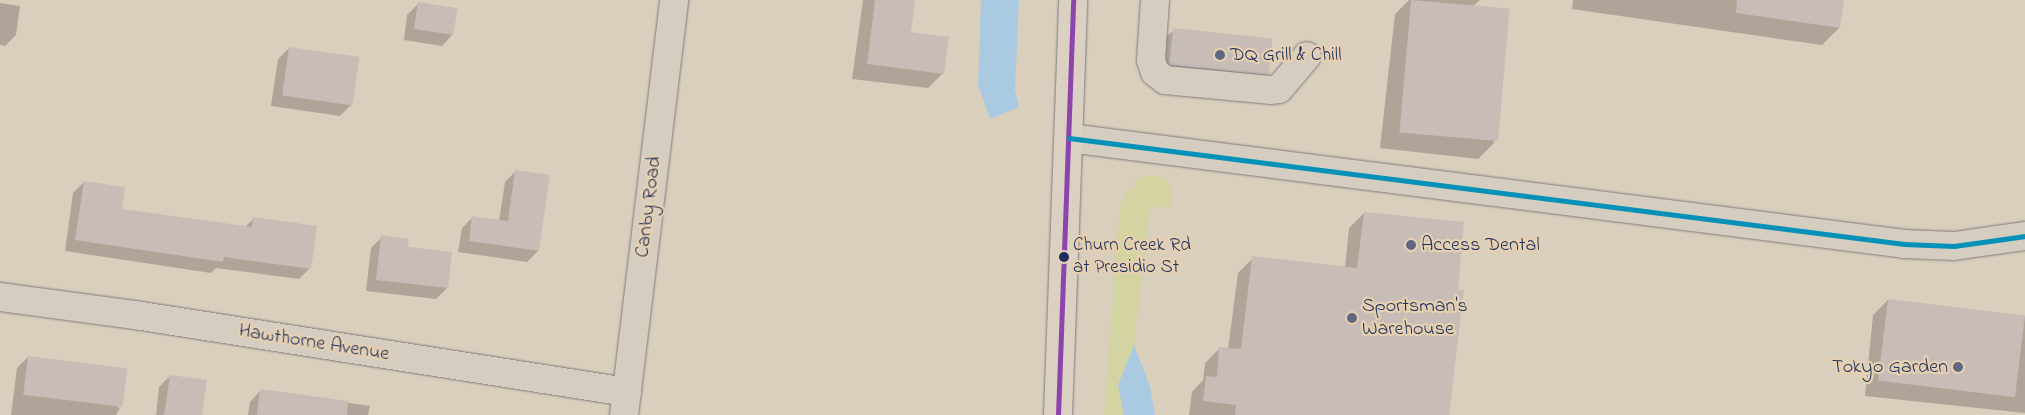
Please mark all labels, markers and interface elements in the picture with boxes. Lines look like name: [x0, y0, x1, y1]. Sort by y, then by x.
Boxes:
place label: DQ Grill & Chill: [1230, 43, 1342, 67]
marker: DQ Grill & Chill: [1214, 49, 1226, 61]
street label: Canby Road: [631, 155, 667, 259]
place label: Access Dental: [1421, 233, 1540, 257]
place label: Churn Creek Rd at Presidio St: [1073, 235, 1191, 279]
marker: Access Dental: [1405, 239, 1417, 251]
marker: Churn Creek Rd at Presidio St: [1059, 252, 1069, 262]
place label: Sportsman's Warehouse: [1362, 294, 1468, 341]
marker: Sportsman's Warehouse: [1346, 312, 1358, 324]
street label: Hawthorne Avenue: [237, 319, 391, 367]
place label: Tokyo Garden: [1832, 355, 1948, 379]
marker: Tokyo Garden: [1952, 361, 1964, 373]

